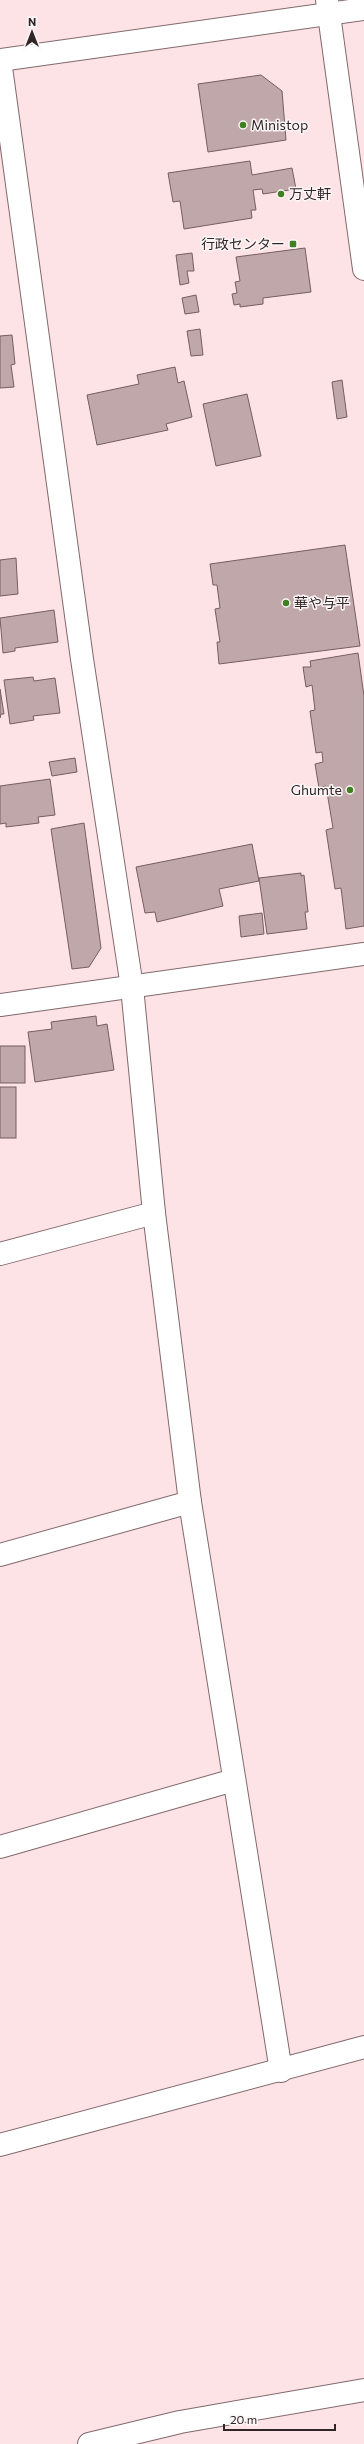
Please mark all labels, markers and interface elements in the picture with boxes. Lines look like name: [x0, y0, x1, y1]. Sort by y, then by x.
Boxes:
north arrow: [12, 12, 52, 52]
text: N: [28, 15, 36, 28]
place label: Ministop: [251, 116, 308, 133]
marker: Ministop: [238, 120, 248, 130]
place label: 万丈軒: [289, 185, 331, 202]
marker: 万丈軒: [276, 189, 286, 199]
place label: 行政センター: [201, 235, 285, 252]
marker: 行政センター: [288, 239, 298, 249]
place label: 華や与平: [294, 594, 350, 611]
marker: 華や与平: [281, 598, 291, 608]
place label: Ghumte: [291, 781, 342, 798]
marker: Ghumte: [345, 785, 355, 795]
scale bar: [224, 2406, 335, 2432]
text: 20 m: [230, 2412, 257, 2426]

